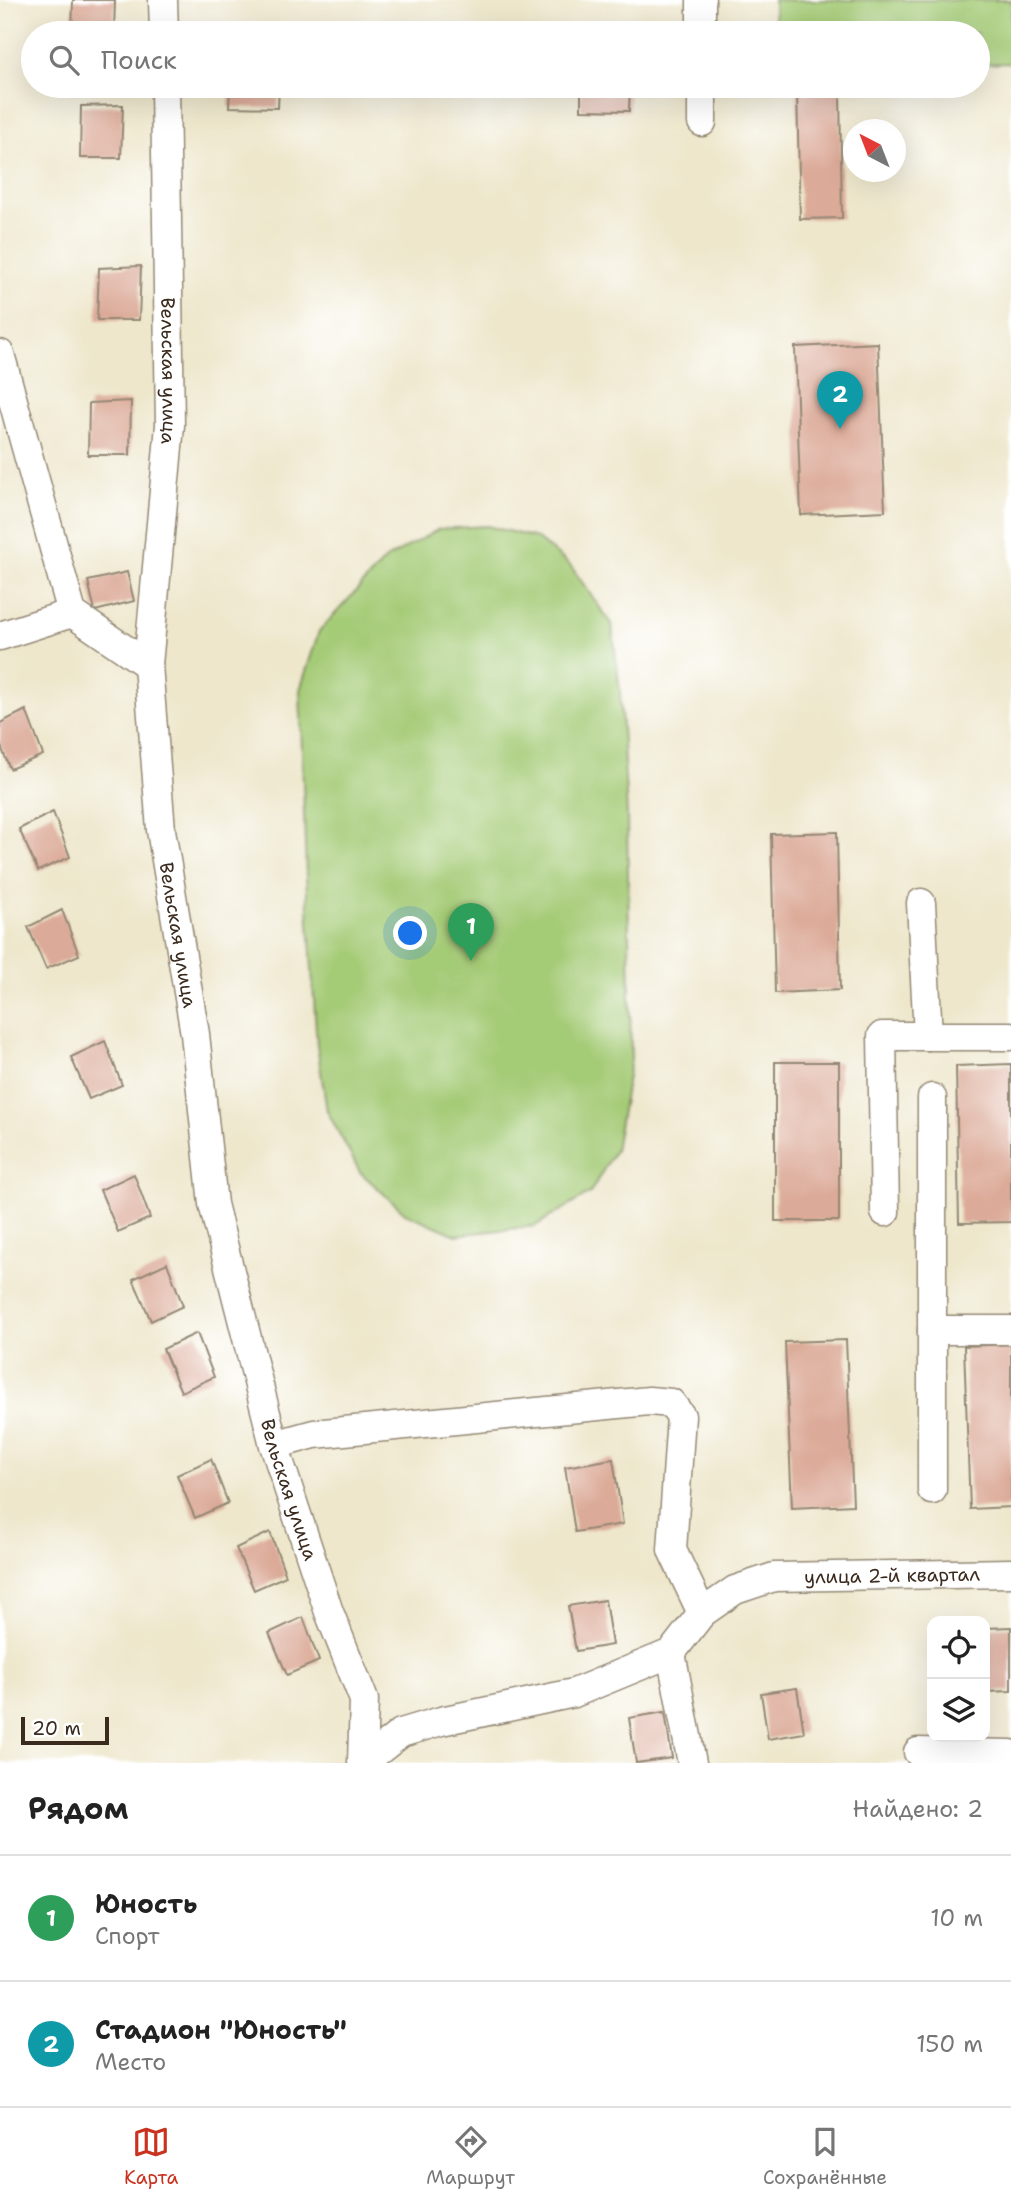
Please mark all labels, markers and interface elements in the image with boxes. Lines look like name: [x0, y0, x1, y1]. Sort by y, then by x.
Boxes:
search box: [21, 21, 990, 98]
icon: search: [45, 41, 83, 79]
text: Поиск: [101, 42, 177, 77]
north arrow: [843, 119, 906, 182]
street label: Вельская улица: [156, 297, 183, 446]
pin: 2: [817, 371, 863, 429]
street label: Вельская улица: [154, 860, 203, 1010]
pin: 1: [448, 903, 494, 961]
your location: [393, 916, 427, 950]
street label: Вельская улица: [255, 1416, 324, 1564]
street label: улица 2-й квартал: [804, 1561, 981, 1589]
map controls: [927, 1616, 990, 1742]
button: locate: [927, 1616, 990, 1679]
button: layers: [927, 1679, 990, 1742]
scale bar: [21, 1714, 108, 1746]
text: 20 m: [32, 1716, 81, 1741]
text: Рядом: [28, 1788, 128, 1829]
text: Найдено: 2: [853, 1794, 983, 1824]
text: Юность: [95, 1886, 197, 1921]
text: 1: [46, 1903, 56, 1933]
text: 10 m: [930, 1903, 983, 1933]
text: Спорт: [95, 1921, 160, 1951]
text: Стадион "Юность": [95, 2012, 347, 2047]
text: 2: [43, 2029, 59, 2059]
text: 150 m: [916, 2029, 983, 2059]
text: Место: [95, 2047, 166, 2077]
tab: Карта: [124, 2123, 178, 2190]
tab: Маршрут: [426, 2123, 515, 2190]
tab: Сохранённые: [763, 2123, 887, 2190]

